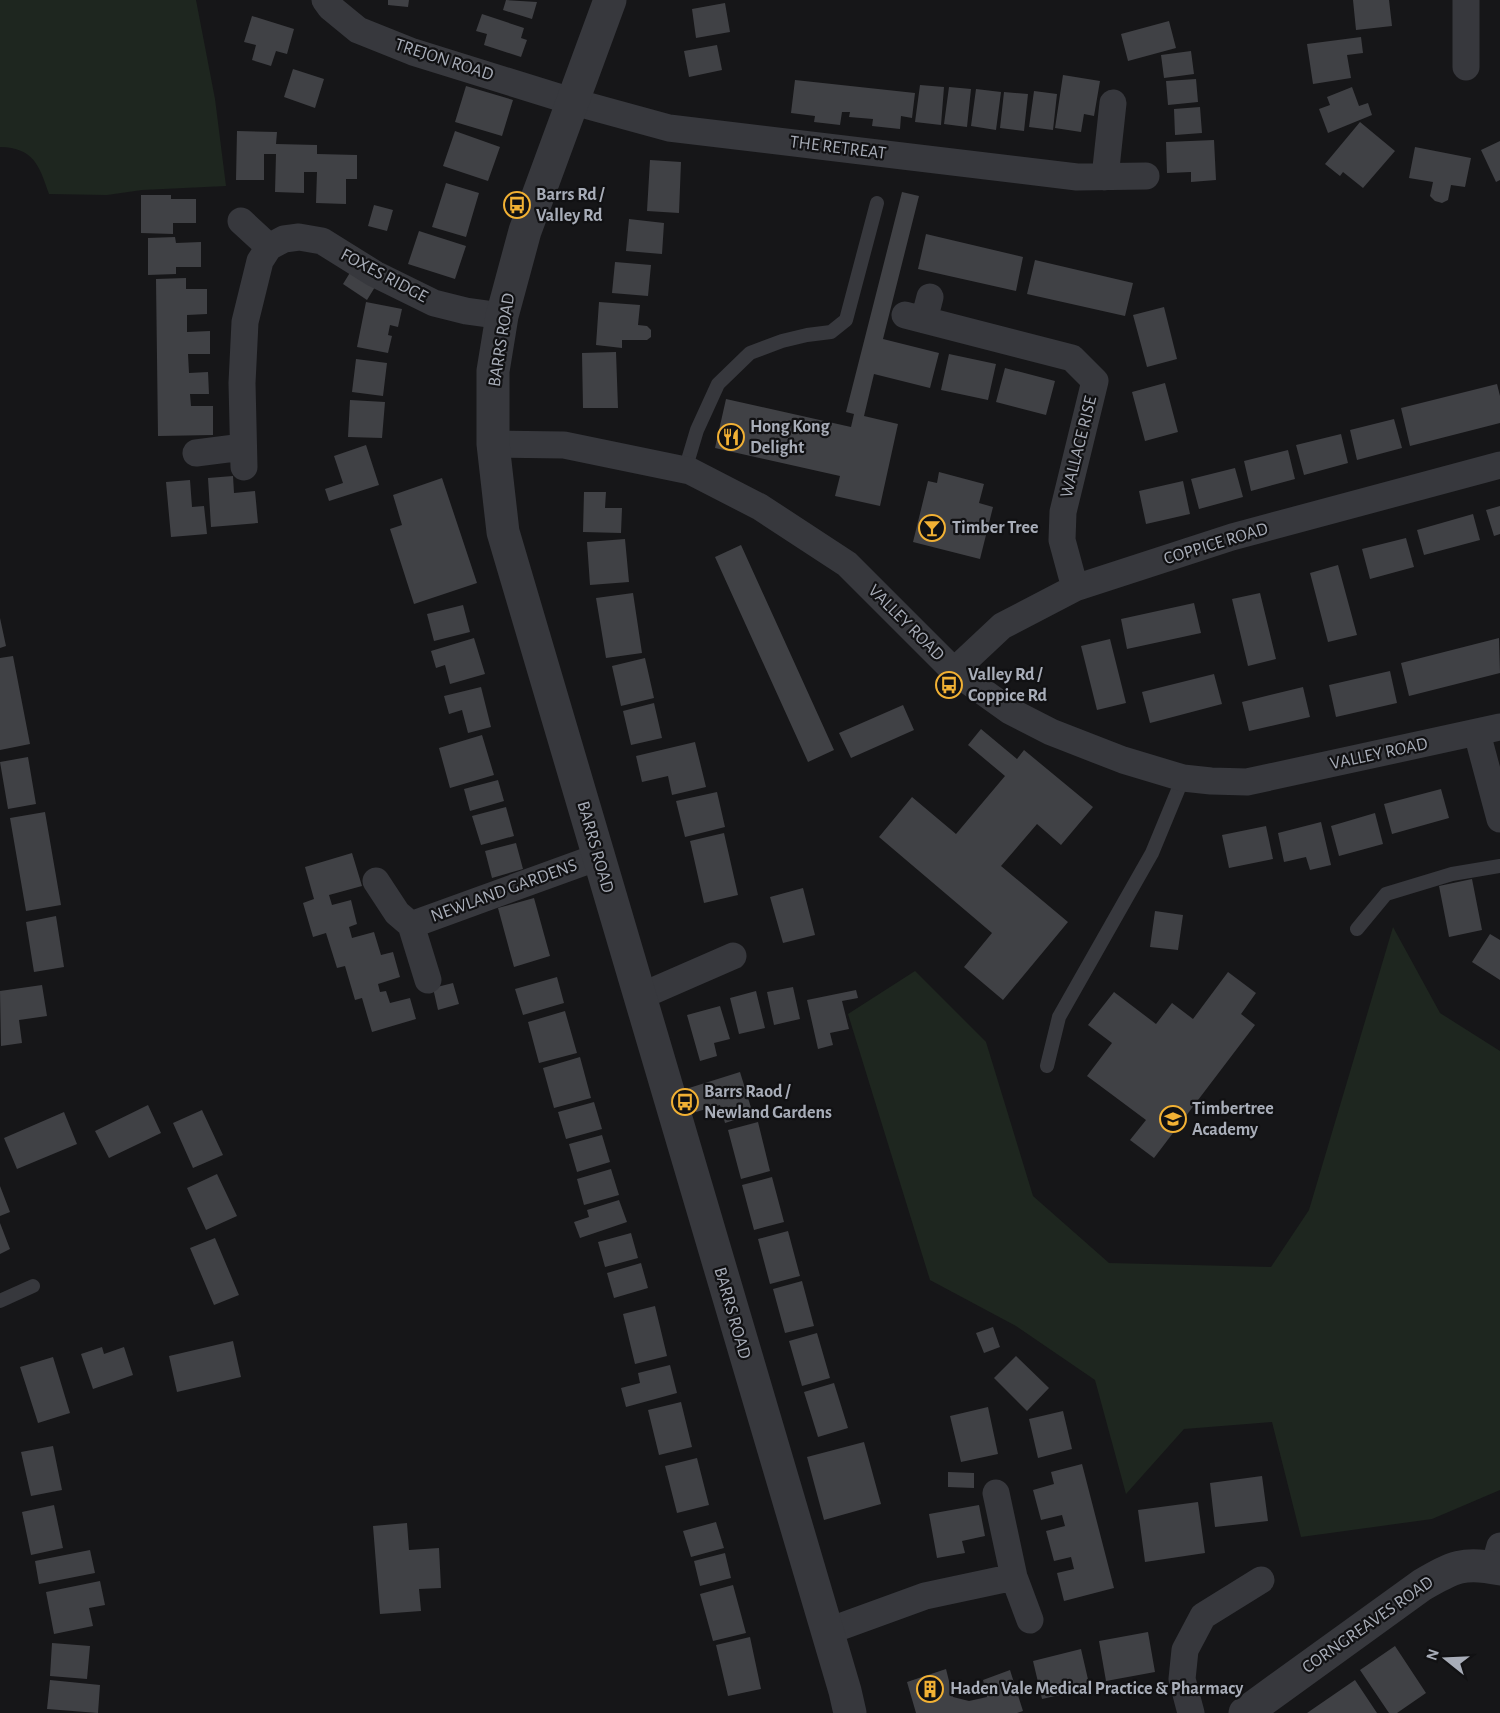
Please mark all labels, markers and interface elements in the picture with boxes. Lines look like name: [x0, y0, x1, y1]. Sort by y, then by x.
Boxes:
street label: TREJON ROAD: [392, 36, 496, 84]
street label: THE RETREAT: [789, 133, 887, 163]
place label: Barrs Rd / Valley Rd: [536, 186, 605, 225]
bus stop icon: Barrs Rd / Valley Rd: [502, 190, 532, 220]
street label: FOXES RIDGE: [338, 246, 431, 307]
street label: BARRS ROAD: [486, 292, 518, 388]
street label: WALLACE RISE: [1058, 394, 1100, 500]
place label: Hong Kong Delight: [750, 418, 831, 457]
restaurant icon: Hong Kong Delight: [716, 422, 746, 452]
bar icon: Timber Tree: [917, 513, 947, 543]
place label: Timber Tree: [952, 519, 1038, 537]
street label: COPPICE ROAD: [1162, 520, 1270, 568]
street label: VALLEY ROAD: [865, 582, 947, 664]
place label: Valley Rd / Coppice Rd: [968, 666, 1047, 705]
bus stop icon: Valley Rd / Coppice Rd: [934, 670, 964, 700]
street label: VALLEY ROAD: [1329, 735, 1429, 773]
street label: BARRS ROAD: [573, 799, 617, 895]
street label: NEWLAND GARDENS: [428, 856, 580, 926]
place label: Barrs Raod / Newland Gardens: [704, 1083, 832, 1122]
bus stop icon: Barrs Raod / Newland Gardens: [670, 1087, 700, 1117]
place label: Timbertree Academy: [1192, 1100, 1274, 1139]
school or university icon: Timbertree Academy: [1158, 1104, 1188, 1134]
street label: BARRS ROAD: [710, 1265, 754, 1361]
street label: CORNGREAVES ROAD: [1298, 1572, 1438, 1678]
north arrow: [1416, 1629, 1476, 1689]
building icon: Haden Vale Medical Practice & Pharmacy: [915, 1674, 945, 1704]
place label: Haden Vale Medical Practice & Pharmacy: [950, 1680, 1244, 1698]

